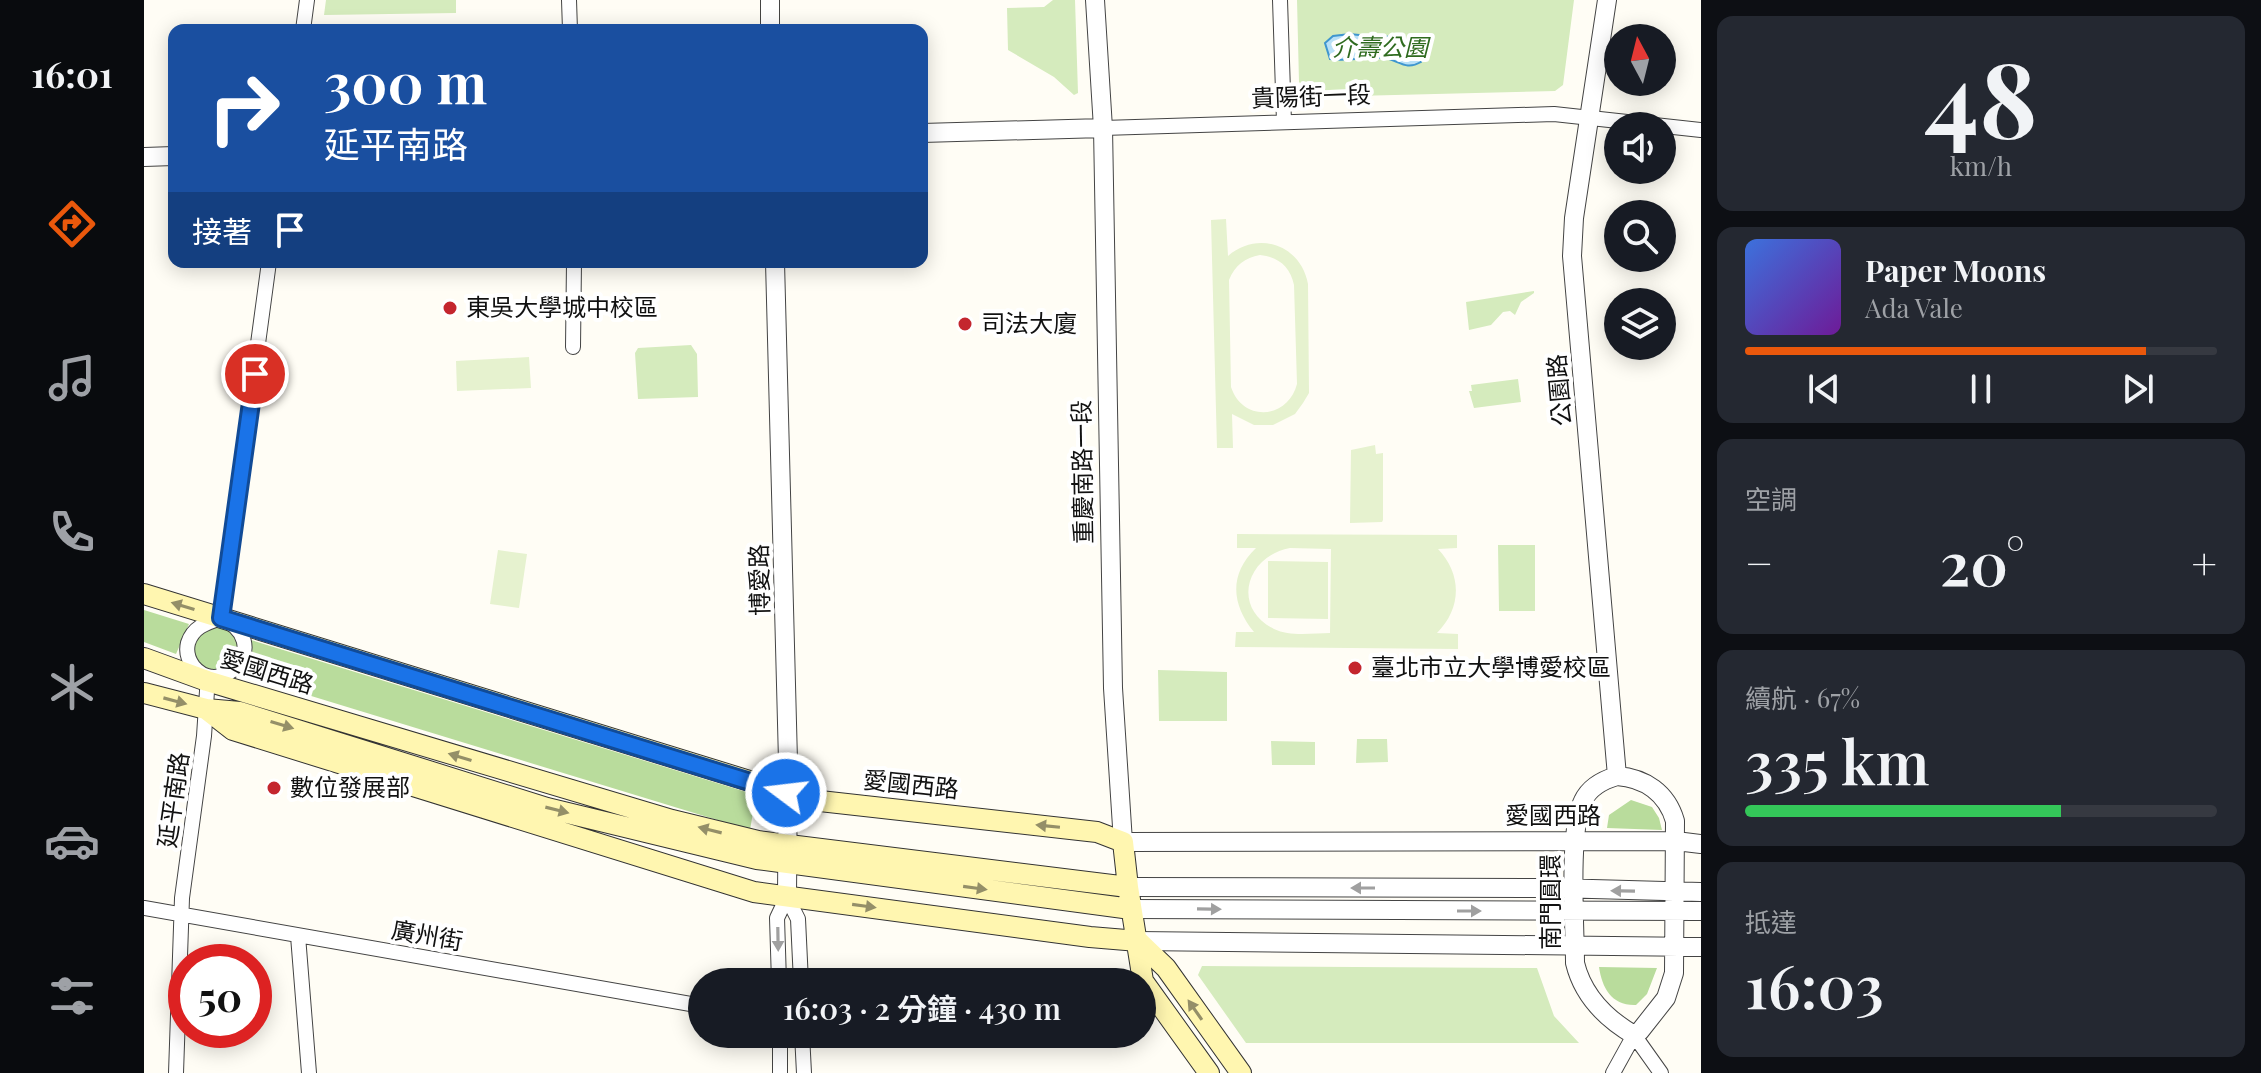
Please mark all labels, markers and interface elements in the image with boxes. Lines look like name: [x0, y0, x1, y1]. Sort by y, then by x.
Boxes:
north arrow: [1604, 24, 1676, 96]
map controls: [1604, 24, 1676, 360]
text: 48: [1924, 26, 2038, 165]
park label: 介壽公園: [1332, 30, 1431, 62]
text: 300 m: [324, 44, 487, 119]
text: 16:01: [31, 49, 113, 97]
icon: right: [192, 56, 296, 160]
street label: 貴陽街一段: [1250, 77, 1371, 113]
button: sound: [1604, 112, 1676, 184]
text: 延平南路: [324, 119, 468, 167]
text: km/h: [1950, 148, 2012, 183]
icon: directions: [44, 196, 100, 252]
button: search: [1604, 200, 1676, 272]
icon: arrive: [268, 208, 312, 252]
text: 接著: [192, 211, 252, 251]
text: Paper Moons: [1865, 250, 2046, 290]
button: layers: [1604, 288, 1676, 360]
place label: 東吳大學城中校區: [466, 290, 658, 322]
text: Ada Vale: [1865, 290, 1963, 325]
marker: 東吳大學城中校區: [441, 299, 459, 317]
place label: 司法大廈: [981, 306, 1077, 338]
marker: 司法大廈: [956, 315, 974, 333]
pin: [221, 340, 289, 408]
icon: music: [44, 350, 100, 406]
icon: arrive: [233, 352, 277, 396]
street label: 公園路: [1539, 353, 1577, 427]
icon: previous: [1802, 367, 1846, 411]
icon: pause: [1959, 367, 2003, 411]
icon: next: [2116, 367, 2160, 411]
street label: 重慶南路一段: [1064, 400, 1098, 544]
text: 空調: [1745, 481, 1797, 516]
icon: phone: [44, 504, 100, 560]
text: 20°: [1940, 521, 2025, 601]
text: −: [1745, 532, 1773, 591]
text: +: [2191, 532, 2217, 591]
street label: 博愛路: [741, 544, 775, 616]
one-way arrow: [170, 599, 194, 612]
street label: 愛國西路: [217, 641, 318, 699]
place label: 臺北市立大學博愛校區: [1371, 650, 1611, 682]
icon: climate: [44, 659, 100, 715]
marker: 臺北市立大學博愛校區: [1346, 659, 1364, 677]
text: 續航 · 67%: [1745, 680, 1860, 715]
one-way arrow: [163, 695, 187, 708]
one-way arrow: [270, 720, 294, 732]
text: 335 km: [1745, 720, 1929, 800]
street label: 延平南路: [149, 750, 195, 849]
one-way arrow: [448, 750, 472, 763]
position arrow: [744, 751, 828, 835]
street label: 愛國西路: [862, 762, 961, 804]
place label: 數位發展部: [290, 770, 410, 802]
marker: 數位發展部: [265, 779, 283, 797]
street label: 愛國西路: [1505, 798, 1601, 830]
one-way arrow: [544, 805, 569, 817]
icon: car: [44, 813, 100, 869]
one-way arrow: [1035, 820, 1060, 833]
one-way arrow: [697, 823, 722, 835]
street label: 南門圓環: [1533, 854, 1565, 950]
one-way arrow: [963, 882, 988, 895]
one-way arrow: [1350, 882, 1375, 894]
one-way arrow: [1610, 885, 1635, 897]
one-way arrow: [852, 900, 877, 913]
one-way arrow: [1197, 903, 1222, 915]
text: 抵達: [1745, 904, 1797, 939]
one-way arrow: [1457, 905, 1482, 917]
street label: 廣州街: [389, 912, 466, 956]
one-way arrow: [772, 927, 784, 952]
speed limit sign: 50: [168, 944, 272, 1048]
text: 16:03: [1745, 944, 1884, 1024]
icon: filters: [44, 968, 100, 1024]
text: 16:03 · 2 分鐘 · 430 m: [783, 988, 1061, 1028]
one-way arrow: [1188, 1000, 1203, 1021]

